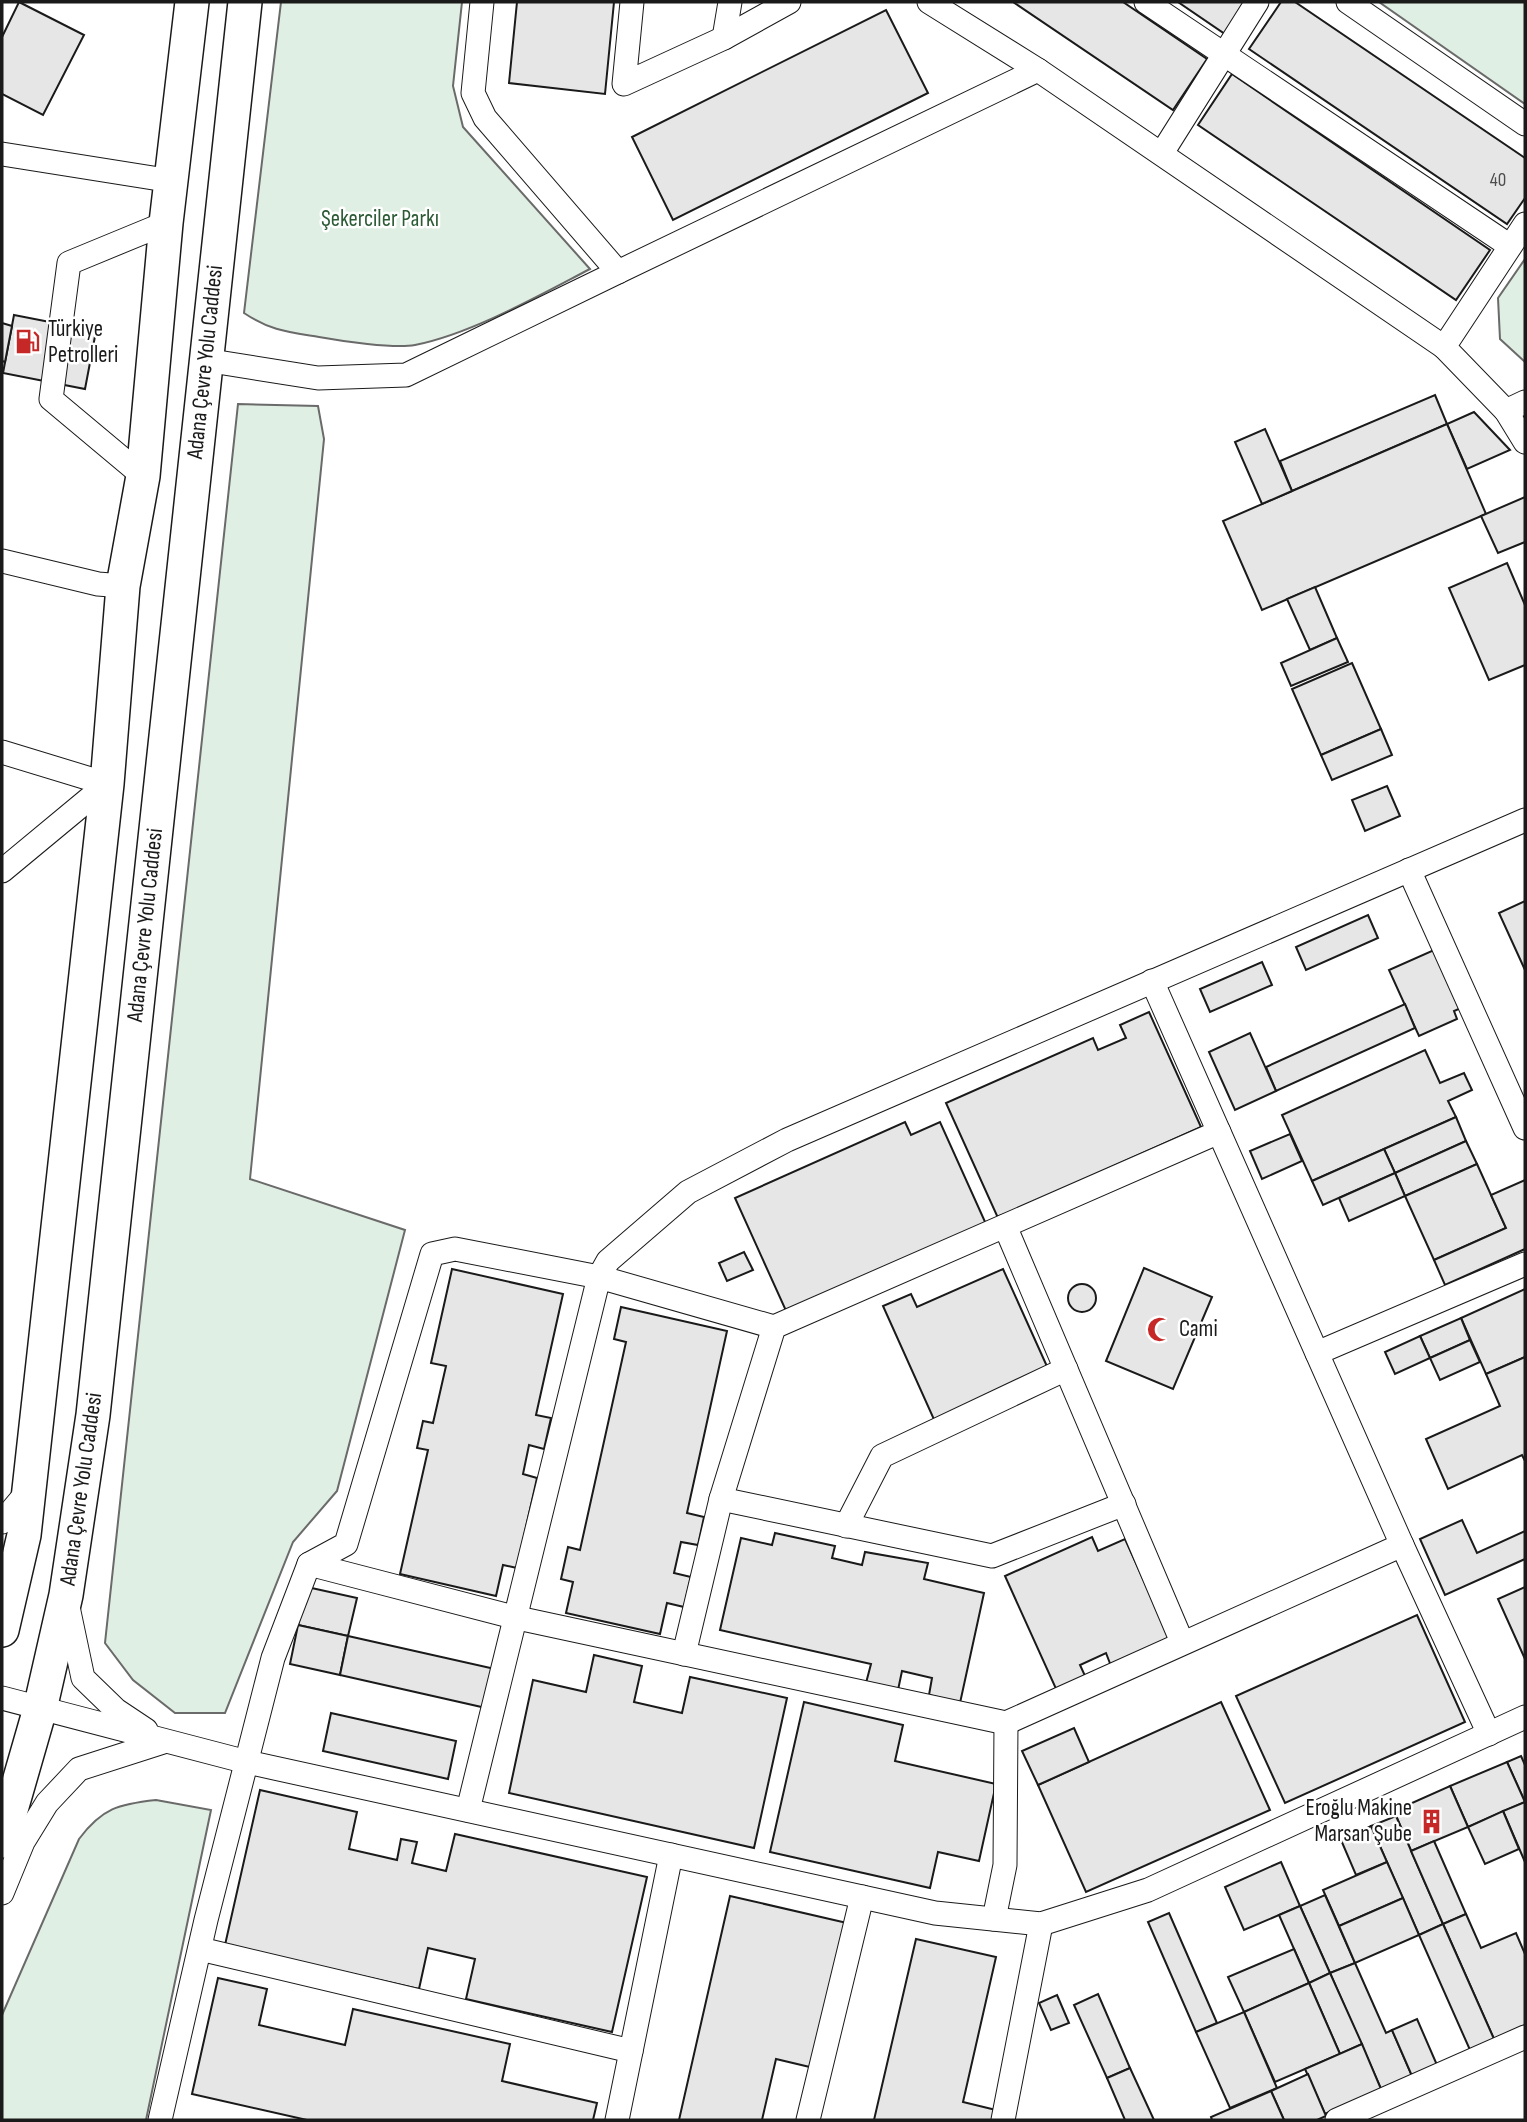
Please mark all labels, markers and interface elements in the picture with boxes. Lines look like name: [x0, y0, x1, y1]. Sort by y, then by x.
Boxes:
house number: 40: [1490, 169, 1506, 192]
park label: Şekerciler Parkı: [321, 205, 439, 233]
street label: Adana Çevre Yolu Caddesi: [181, 264, 229, 461]
place label: Türkiye Petrolleri: [48, 315, 118, 369]
fuel station icon: Türkiye Petrolleri: [14, 328, 42, 356]
street label: Adana Çevre Yolu Caddesi: [121, 827, 169, 1024]
mosque icon: Cami: [1145, 1315, 1173, 1343]
place label: Cami: [1179, 1315, 1218, 1343]
street label: Adana Çevre Yolu Caddesi: [53, 1391, 108, 1588]
place label: Eroğlu Makine Marsan Şube: [1305, 1794, 1412, 1848]
building icon: Eroğlu Makine Marsan Şube: [1418, 1807, 1446, 1835]

